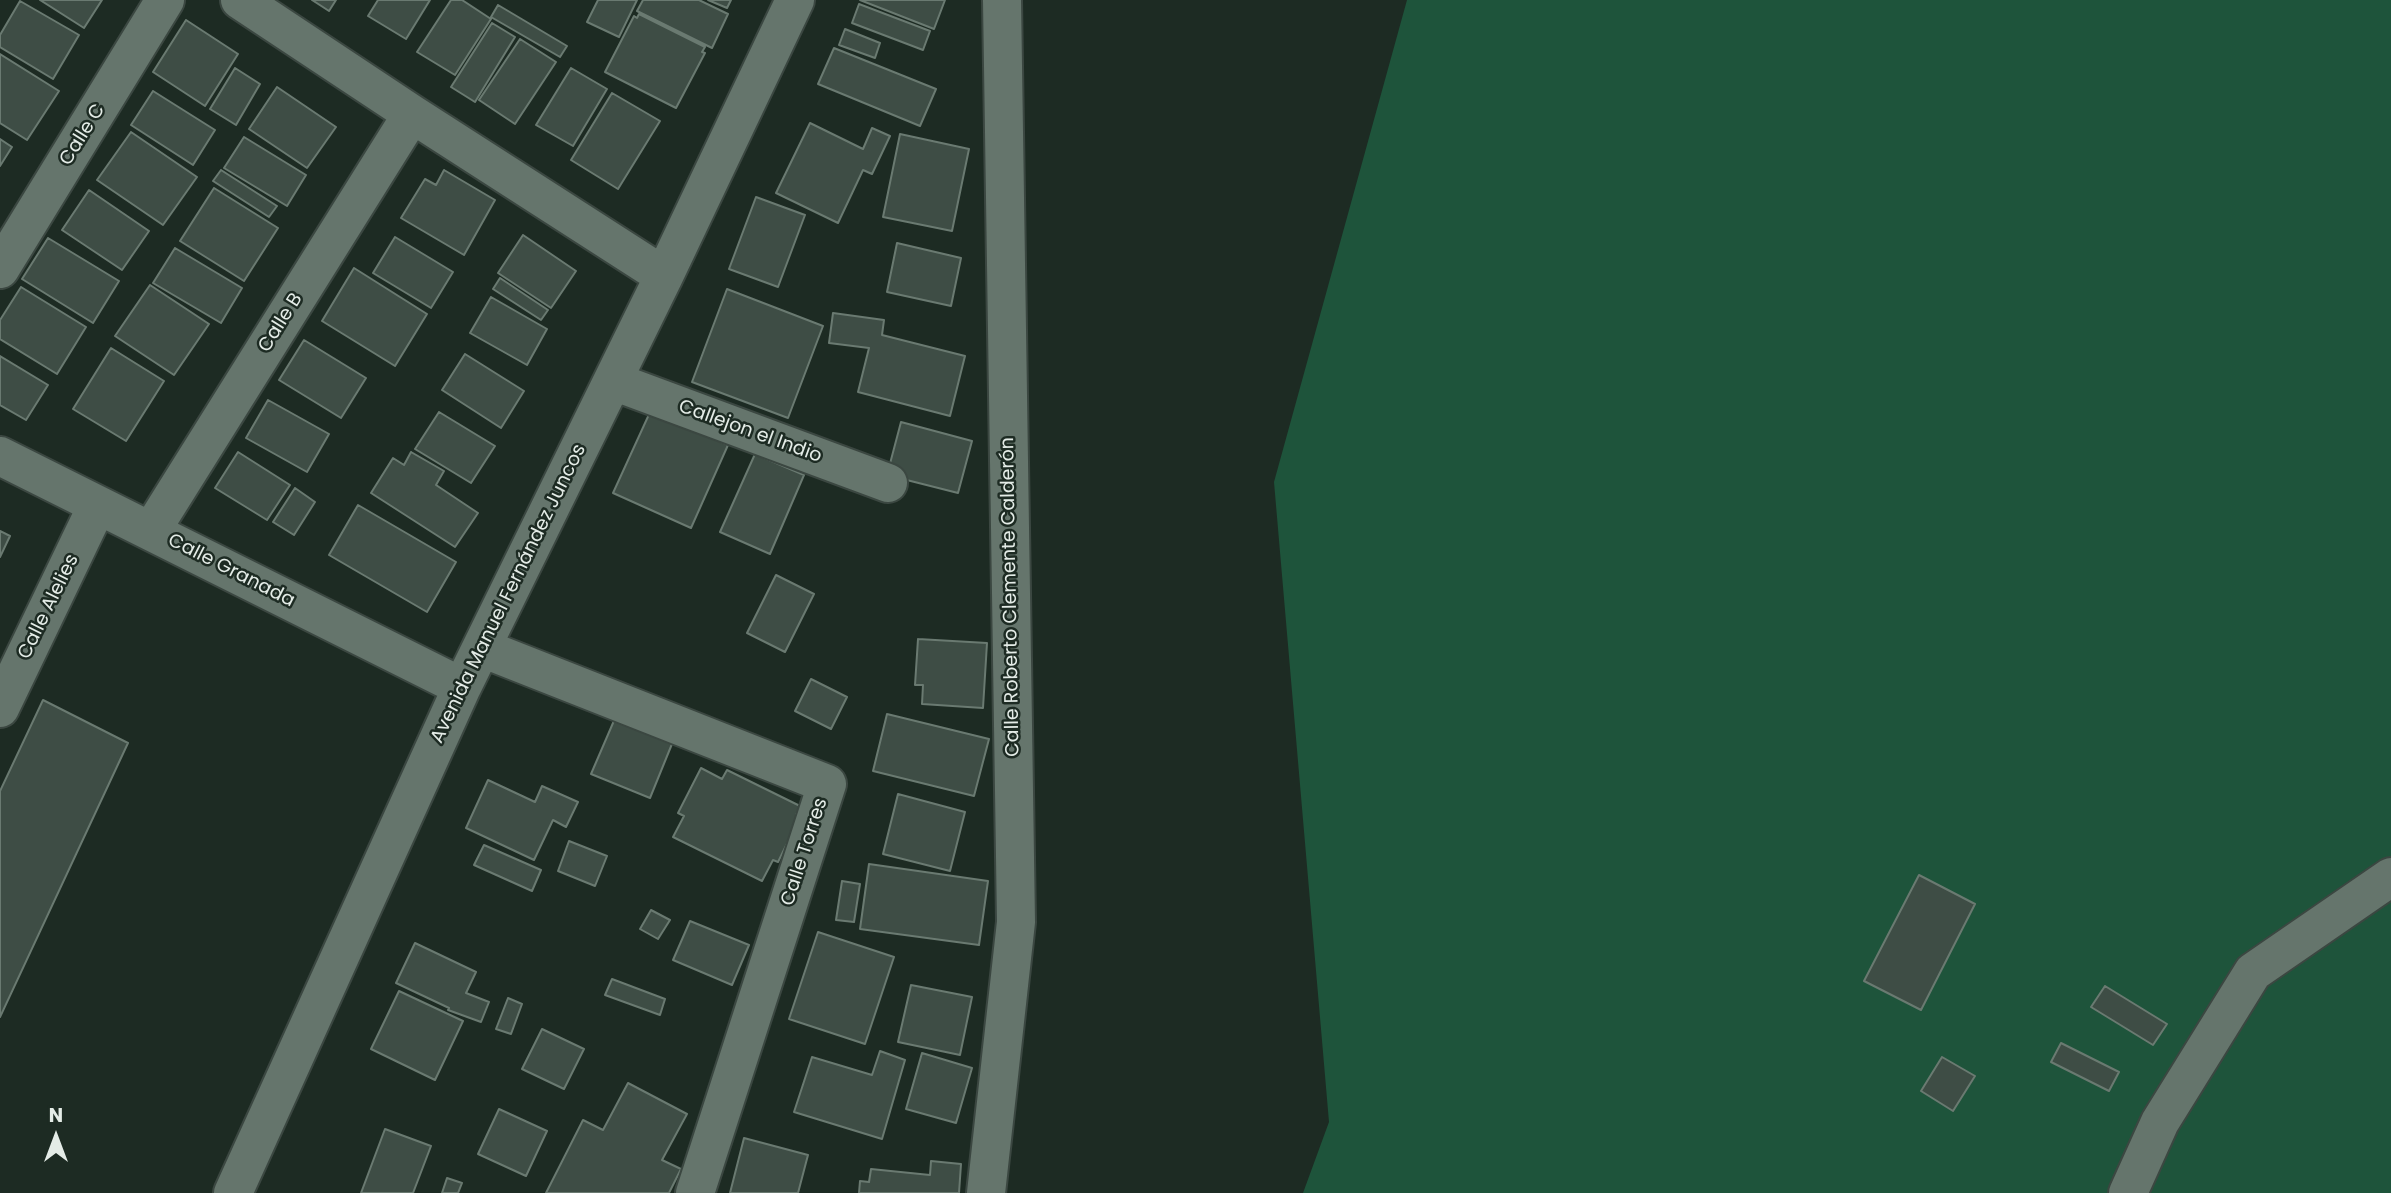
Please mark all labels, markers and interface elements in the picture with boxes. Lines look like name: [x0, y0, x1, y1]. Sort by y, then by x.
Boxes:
street label: Calle C: [55, 100, 111, 170]
street label: Calle B: [254, 289, 308, 357]
street label: Callejon el Indio: [675, 396, 825, 468]
street label: Calle Roberto Clemente Calderón: [997, 437, 1025, 757]
street label: Avenida Manuel Fernández Juncos: [426, 441, 592, 747]
street label: Calle Granada: [164, 529, 298, 613]
street label: Calle Alelies: [14, 551, 84, 663]
street label: Calle Torres: [777, 795, 833, 909]
north arrow: [21, 1102, 91, 1172]
text: N: [49, 1102, 63, 1129]

